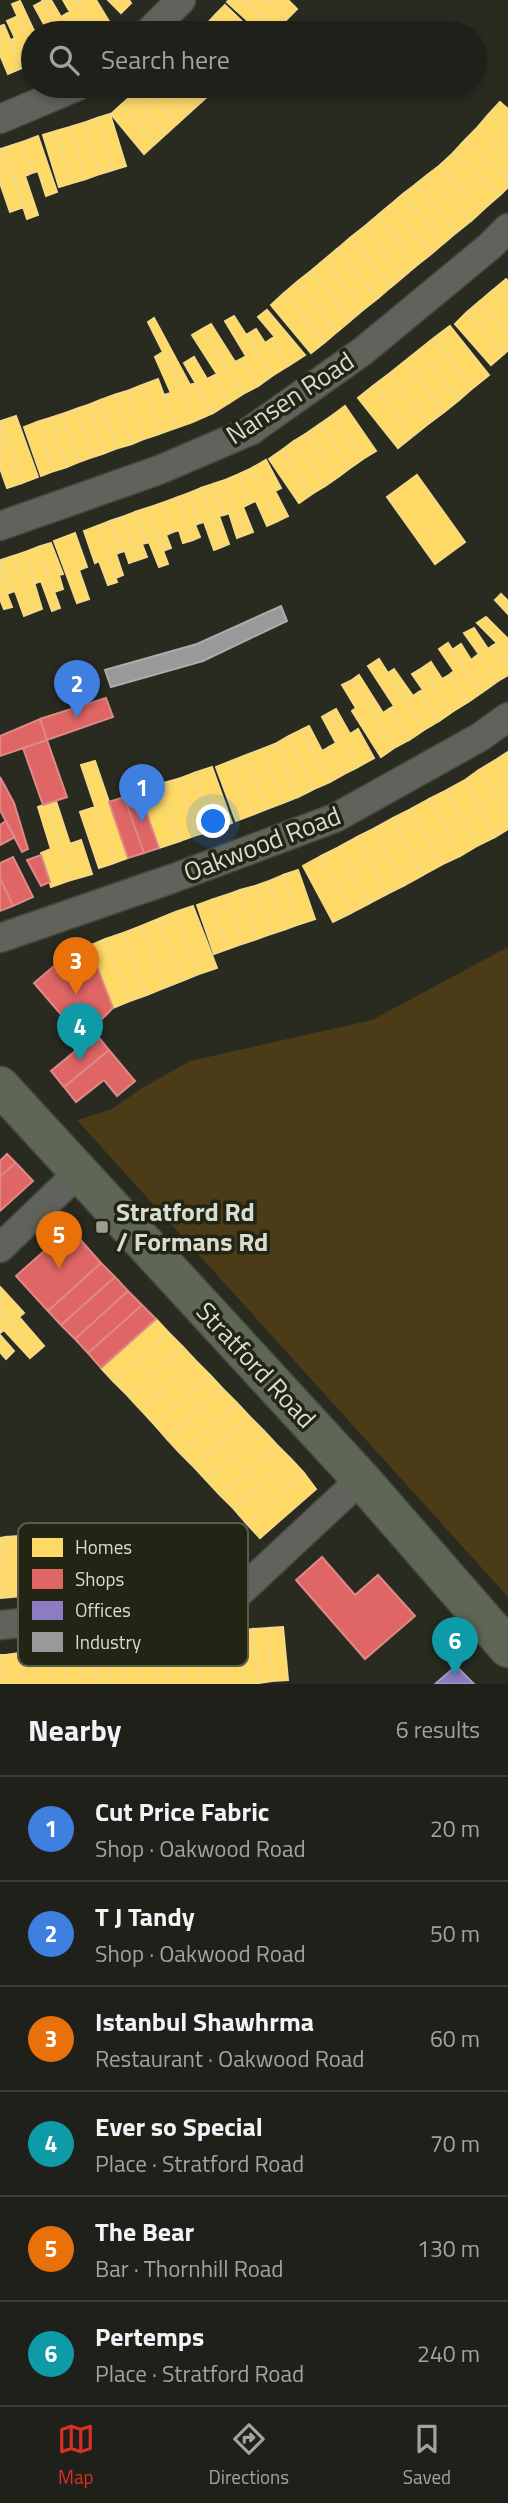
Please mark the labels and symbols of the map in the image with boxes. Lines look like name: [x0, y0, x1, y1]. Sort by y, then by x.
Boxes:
street label: Nansen Road: [218, 342, 361, 454]
pin: 2: [54, 660, 100, 718]
pin: 1: [119, 764, 165, 822]
street label: Oakwood Road: [178, 796, 346, 891]
your location: [196, 804, 230, 838]
pin: 3: [53, 937, 99, 995]
pin: 4: [57, 1003, 103, 1061]
place label: Stratford Rd / Formans Rd: [116, 1192, 268, 1261]
pin: 5: [36, 1211, 82, 1269]
marker: Stratford Rd / Formans Rd: [94, 1219, 110, 1235]
street label: Stratford Road: [187, 1293, 325, 1437]
legend: [18, 1523, 248, 1666]
text: Homes: [75, 1532, 132, 1561]
text: Shops: [75, 1564, 125, 1593]
text: Offices: [75, 1595, 131, 1624]
pin: 6: [432, 1617, 478, 1675]
text: Industry: [75, 1627, 141, 1656]

